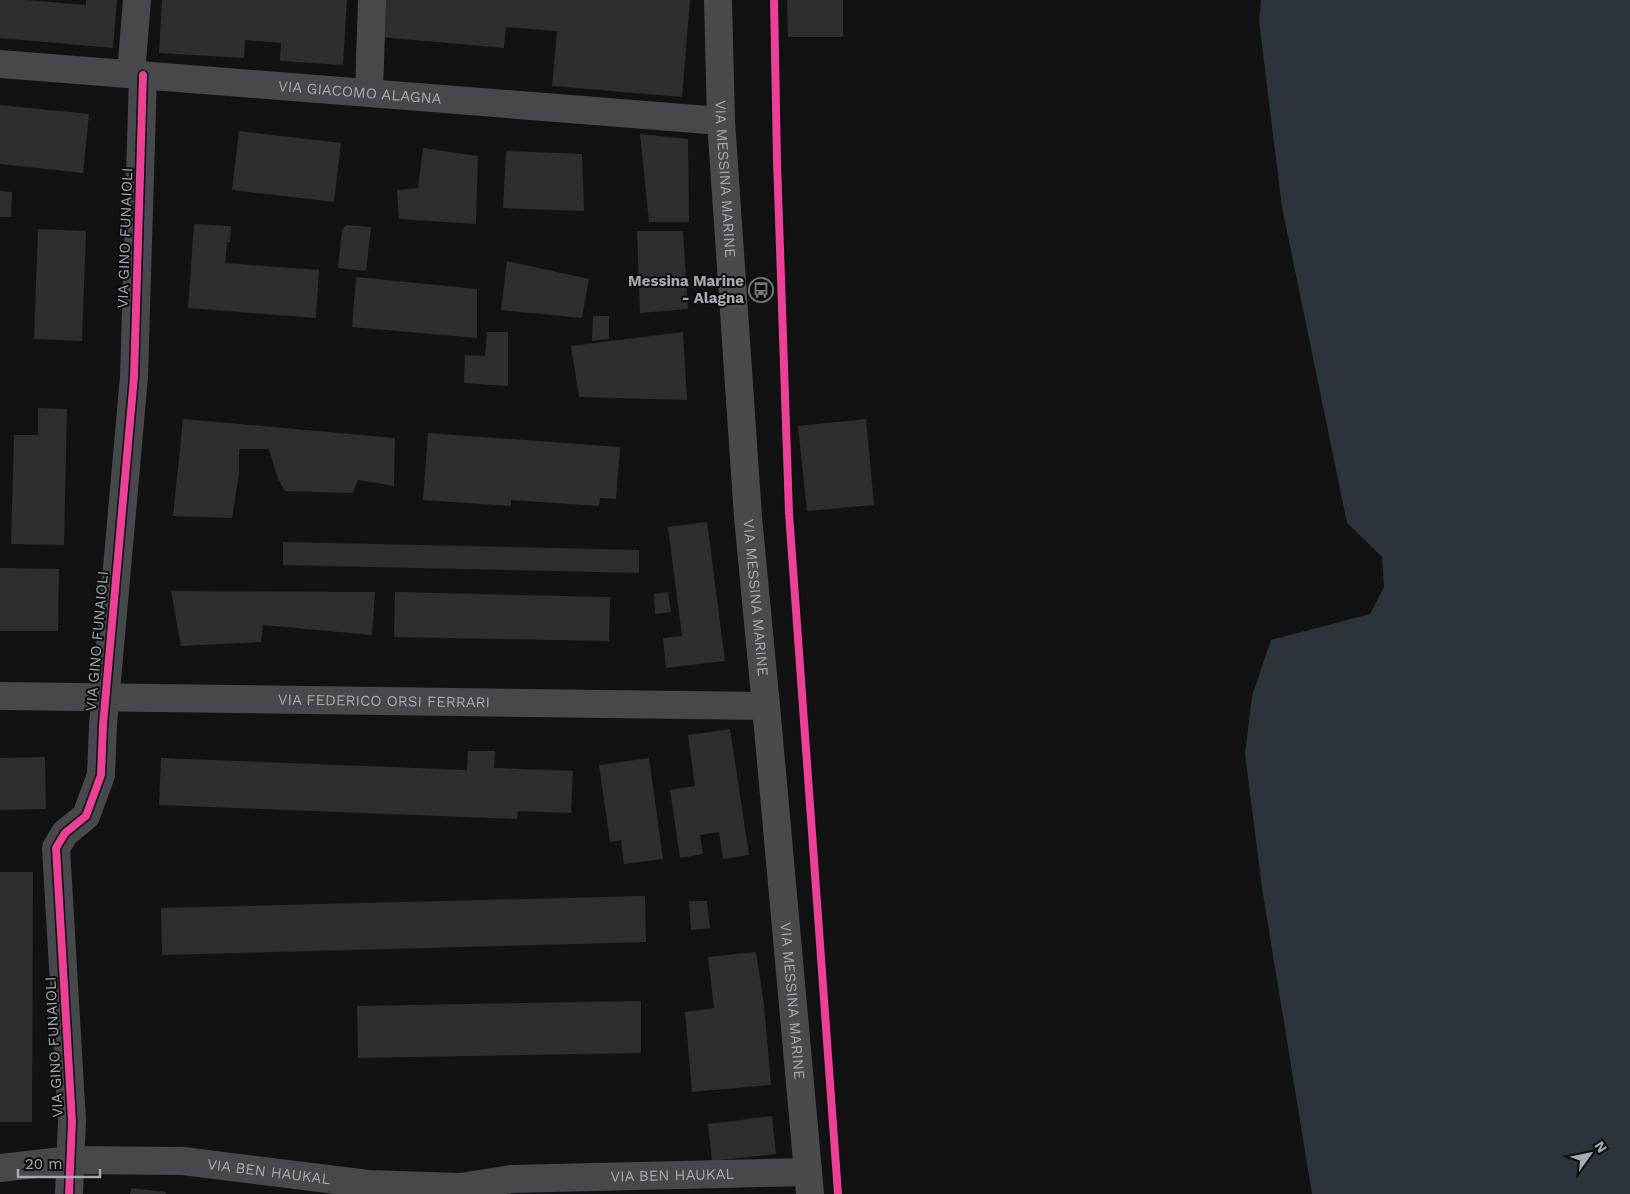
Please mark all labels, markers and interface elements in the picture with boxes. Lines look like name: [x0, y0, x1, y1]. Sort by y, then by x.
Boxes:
street label: VIA GIACOMO ALAGNA: [277, 77, 442, 108]
street label: VIA MESSINA MARINE: [711, 100, 739, 258]
street label: VIA GINO FUNAIOLI: [114, 167, 136, 309]
place label: Messina Marine - Alagna: [628, 272, 744, 307]
bus stop icon: Messina Marine - Alagna: [748, 277, 774, 303]
street label: VIA MESSINA MARINE: [739, 518, 772, 677]
street label: VIA GINO FUNAIOLI: [82, 570, 112, 712]
street label: VIA FEDERICO ORSI FERRARI: [278, 691, 490, 711]
street label: VIA MESSINA MARINE: [777, 922, 809, 1080]
street label: VIA GINO FUNAIOLI: [41, 976, 67, 1118]
north arrow: [1565, 1129, 1615, 1179]
text: N: [1591, 1138, 1610, 1156]
scale bar: [18, 1146, 100, 1178]
text: 20 m: [25, 1155, 63, 1173]
street label: VIA BEN HAUKAL: [206, 1155, 332, 1188]
street label: VIA BEN HAUKAL: [610, 1165, 735, 1186]

